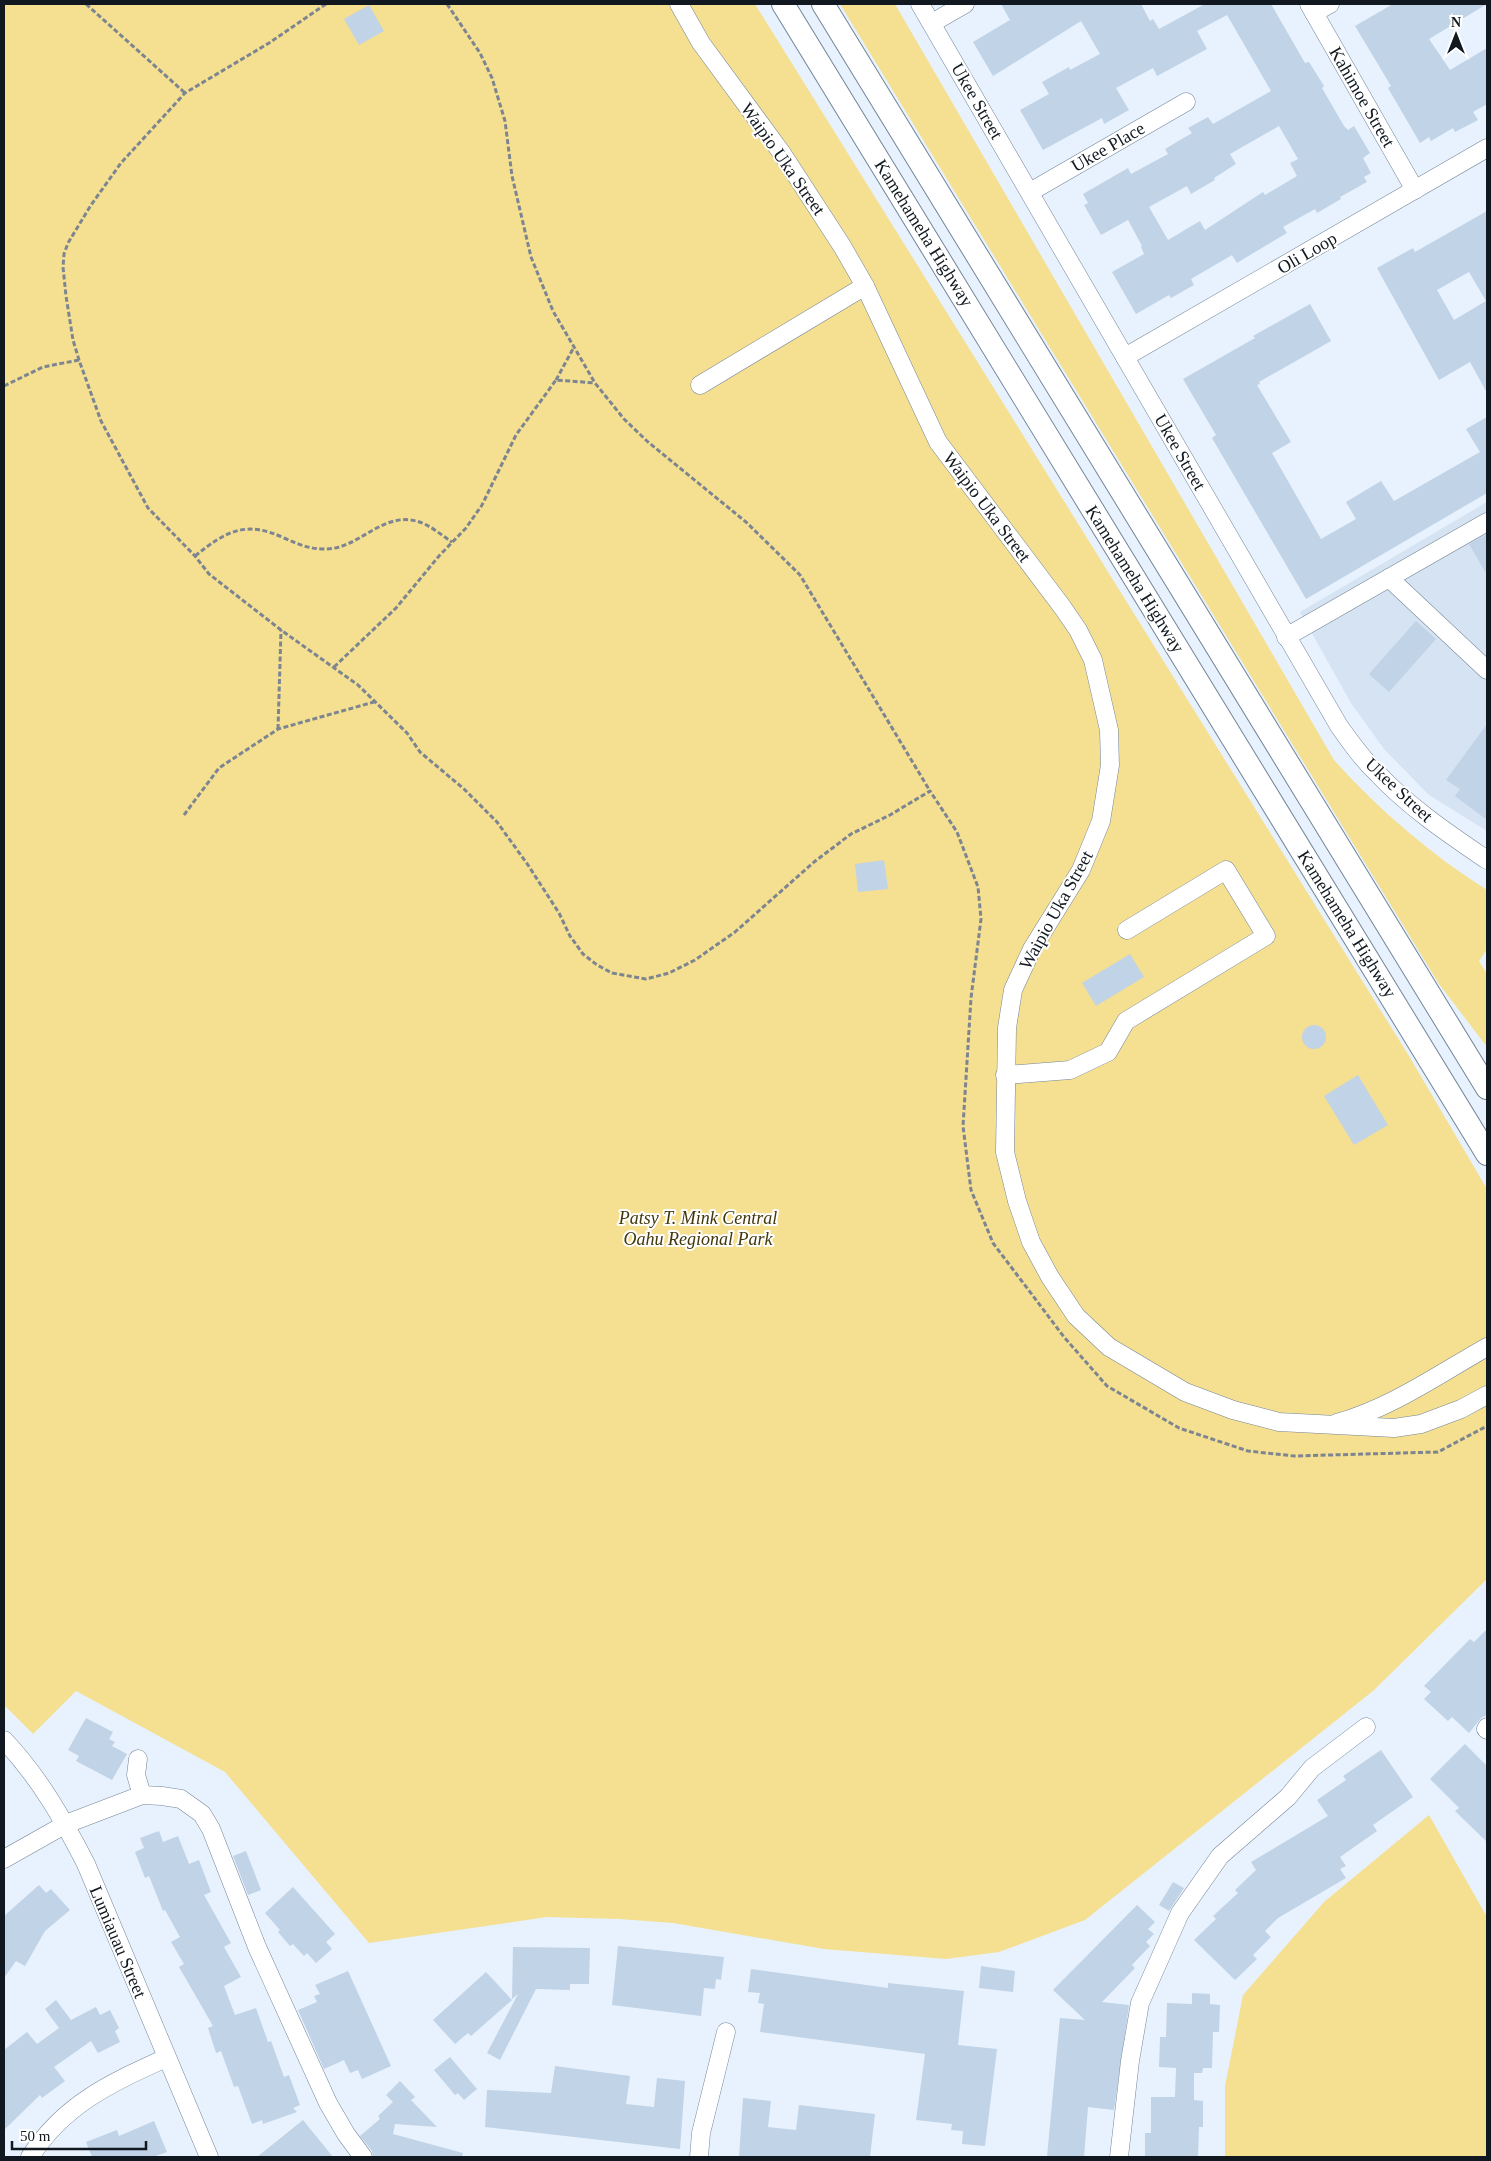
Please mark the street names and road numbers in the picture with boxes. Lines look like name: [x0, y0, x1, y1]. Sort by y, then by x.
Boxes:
street label: Kahimoe Street: [1325, 43, 1399, 151]
street label: Ukee Street: [947, 59, 1007, 143]
street label: Waipio Uka Street: [737, 99, 829, 219]
street label: Ukee Place: [1068, 118, 1148, 176]
street label: Kamehameha Highway: [871, 156, 977, 310]
street label: Oli Loop: [1274, 228, 1340, 278]
street label: Ukee Street: [1150, 410, 1210, 494]
street label: Waipio Uka Street: [939, 448, 1035, 566]
street label: Kamehameha Highway: [1082, 502, 1188, 656]
street label: Ukee Street: [1361, 754, 1437, 826]
street label: Waipio Uka Street: [1015, 847, 1097, 973]
street label: Kamehameha Highway: [1294, 847, 1400, 1001]
street label: Lumiauau Street: [85, 1883, 151, 2001]

